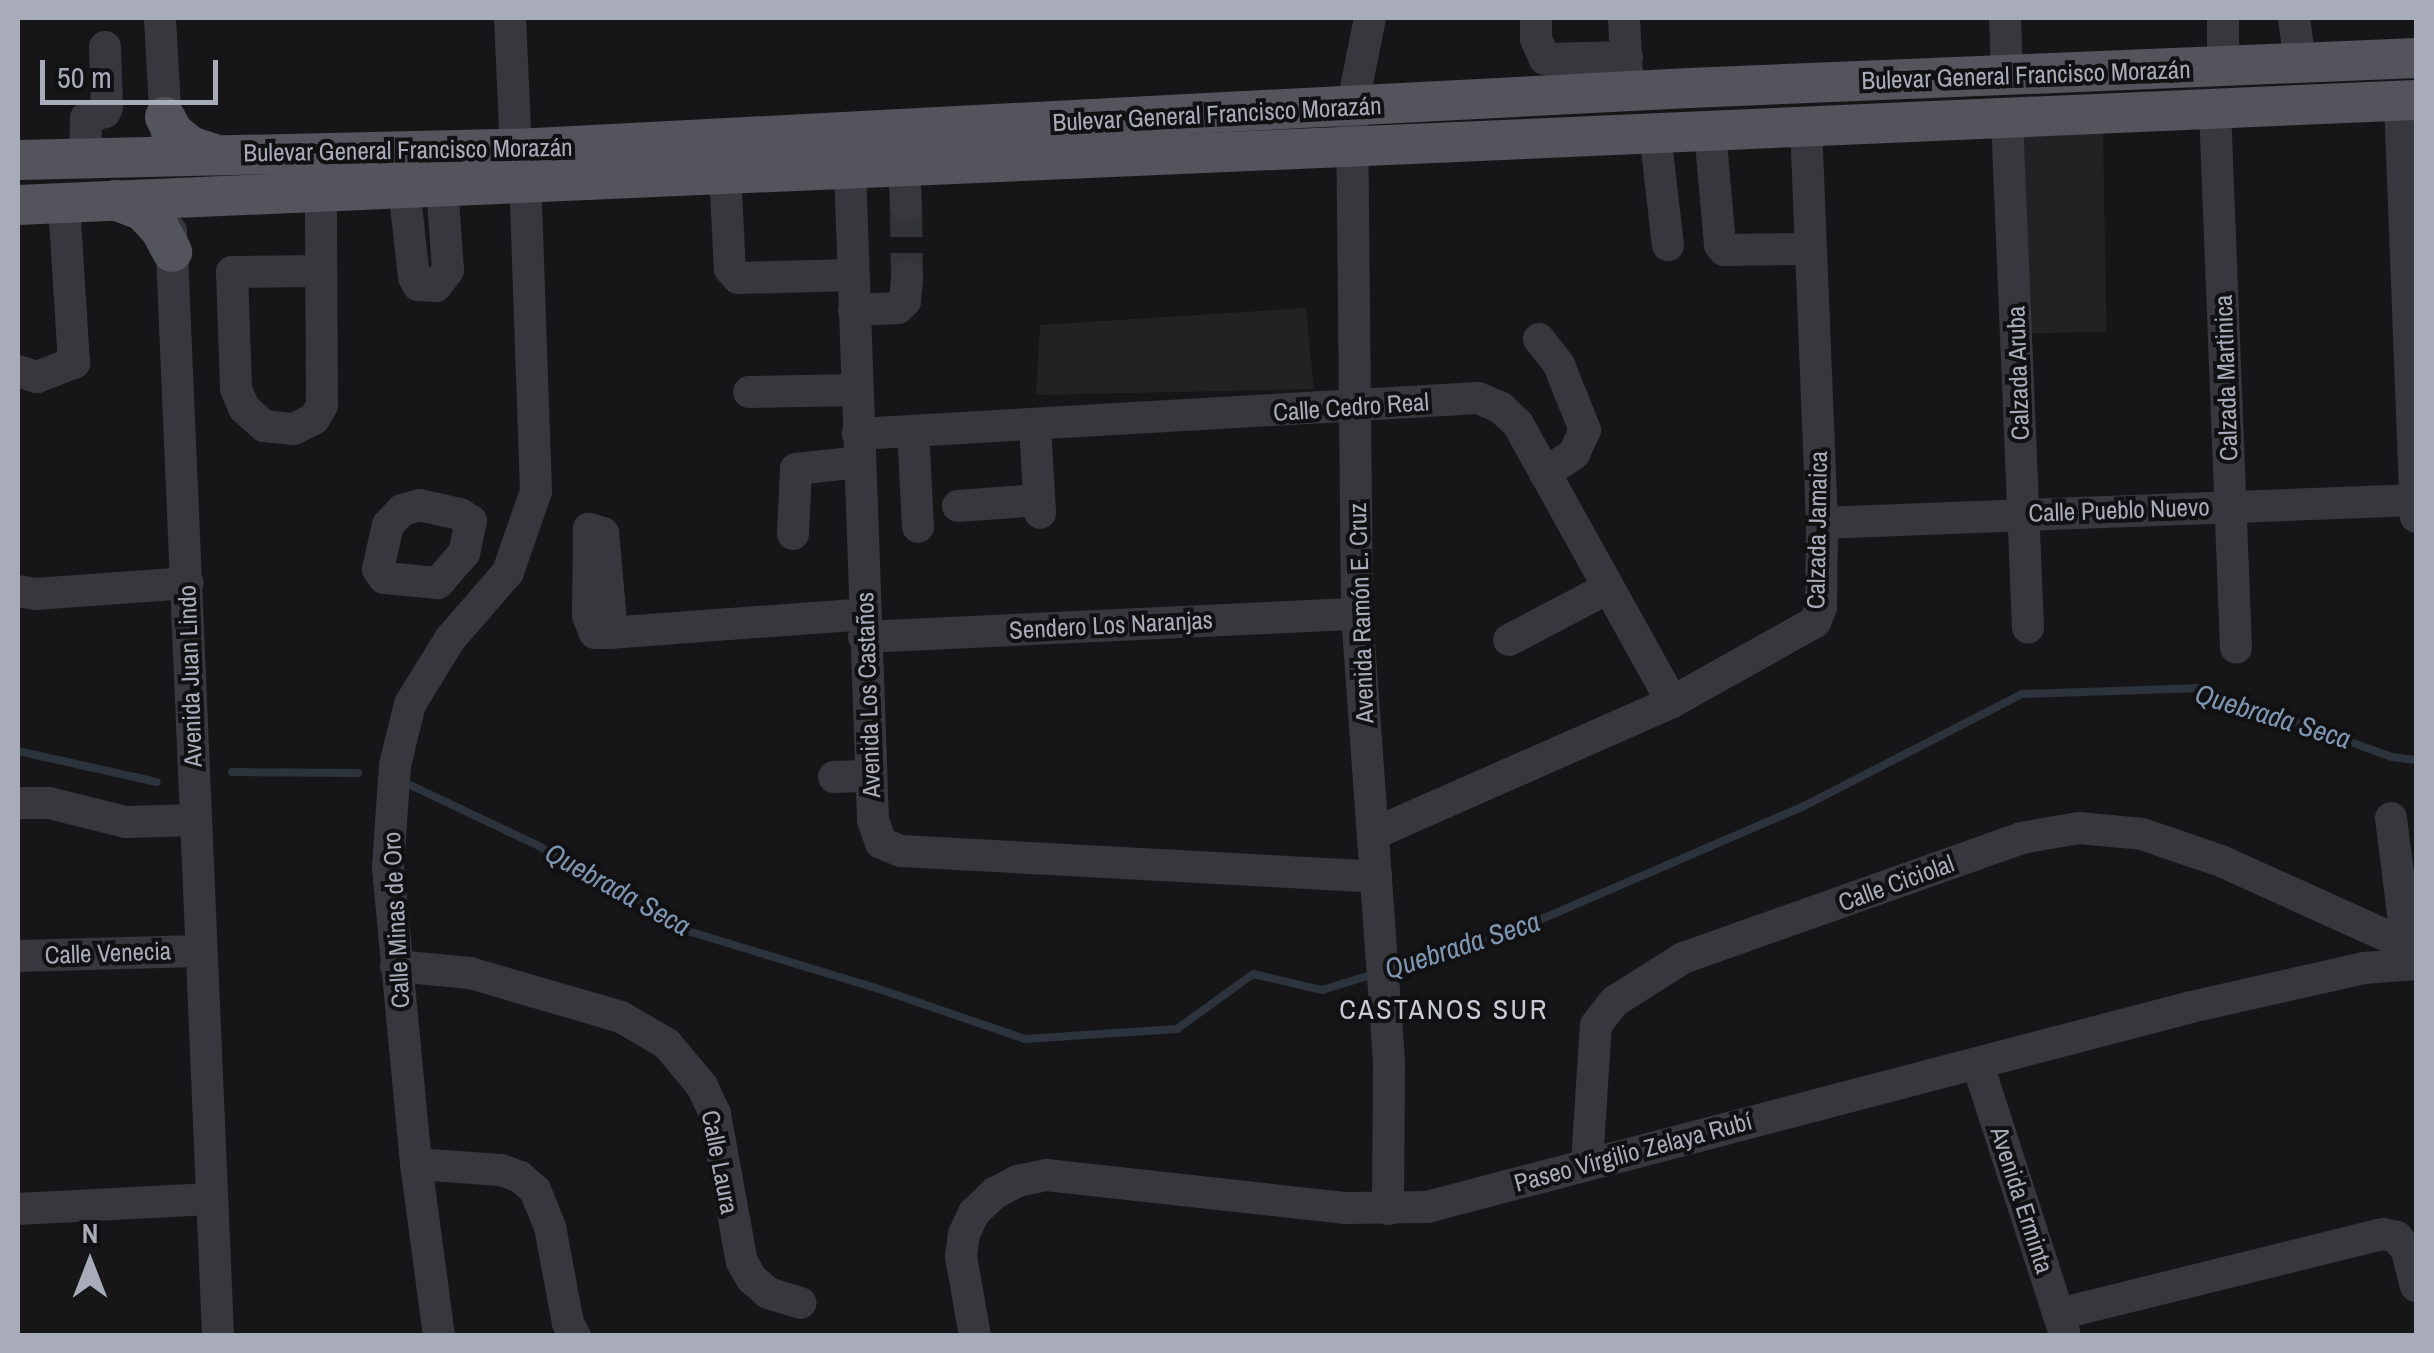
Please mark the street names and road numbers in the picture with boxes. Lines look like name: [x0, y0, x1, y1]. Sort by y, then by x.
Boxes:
street label: Bulevar General Francisco Morazán: [1861, 54, 2191, 96]
street label: Bulevar General Francisco Morazán: [1052, 90, 1382, 138]
street label: Bulevar General Francisco Morazán: [243, 132, 573, 168]
street label: Calzada Martinica: [2208, 294, 2244, 462]
street label: Calzada Aruba: [2001, 305, 2035, 441]
street label: Calle Cedro Real: [1272, 387, 1430, 427]
street label: Calzada Jamaica: [1801, 451, 1833, 609]
street label: Calle Pueblo Nuevo: [2028, 492, 2210, 528]
street label: Avenida Ramón E. Cruz: [1342, 502, 1380, 724]
street label: Avenida Juan Lindo: [172, 585, 208, 767]
street label: Avenida Los Castaños: [849, 592, 887, 798]
street label: Sendero Los Naranjas: [1008, 605, 1214, 645]
street label: Calle Minas de Oro: [376, 831, 416, 1009]
street label: Calle Ciciolal: [1834, 848, 1958, 918]
street label: Calle Venecia: [44, 936, 172, 970]
street label: Paseo Virgilio Zelaya Rubí: [1511, 1106, 1755, 1198]
street label: Calle Laura: [695, 1108, 745, 1216]
street label: Avenida Erminta: [1984, 1123, 2060, 1277]

